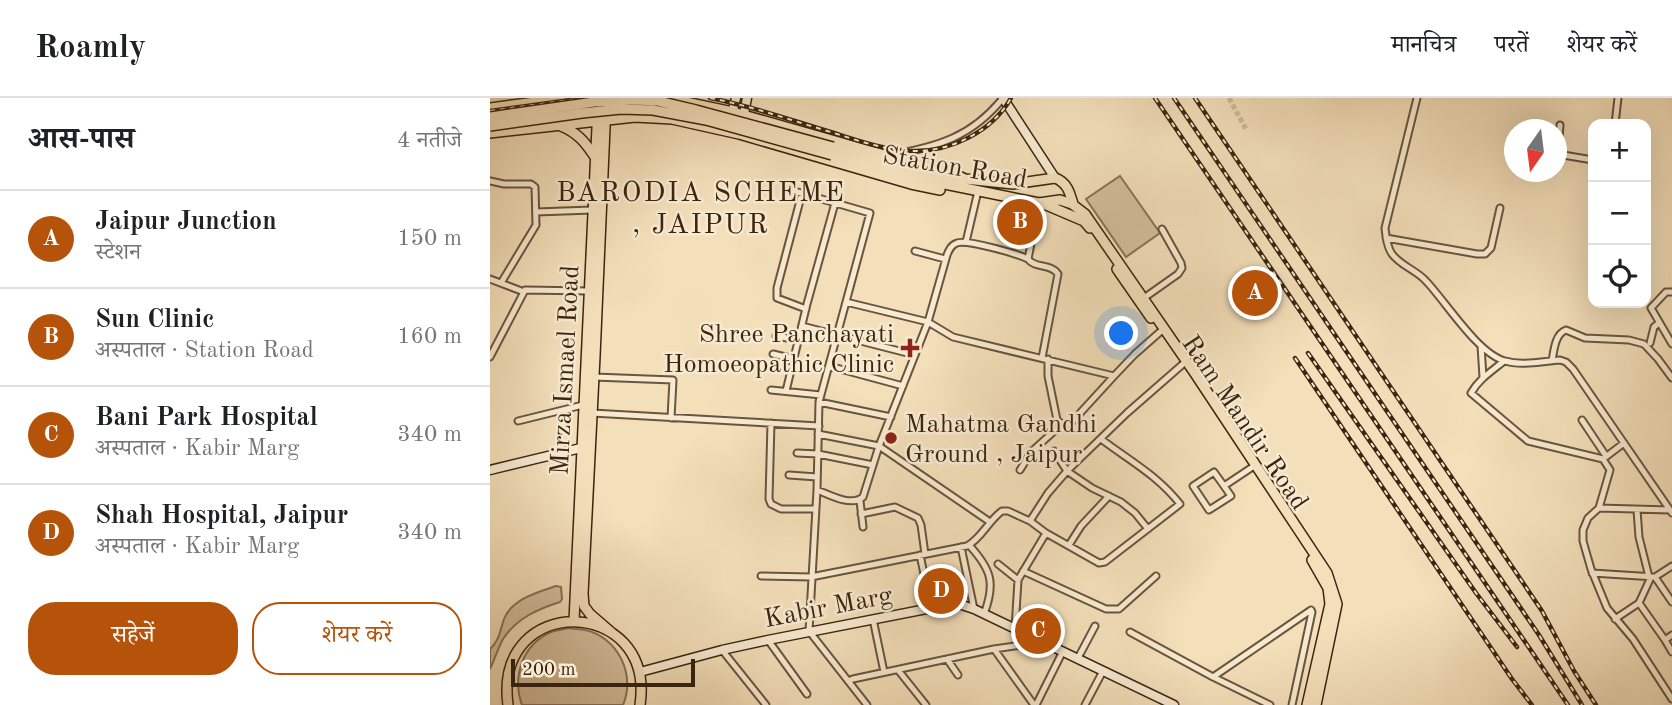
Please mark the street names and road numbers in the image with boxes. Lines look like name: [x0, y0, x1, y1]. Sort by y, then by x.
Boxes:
street label: Station Road: [880, 142, 1029, 193]
street label: Mirza Ismael Road: [548, 264, 584, 476]
street label: Ram Mandir Road: [1176, 331, 1312, 515]
street label: Kabir Marg: [762, 583, 895, 633]

